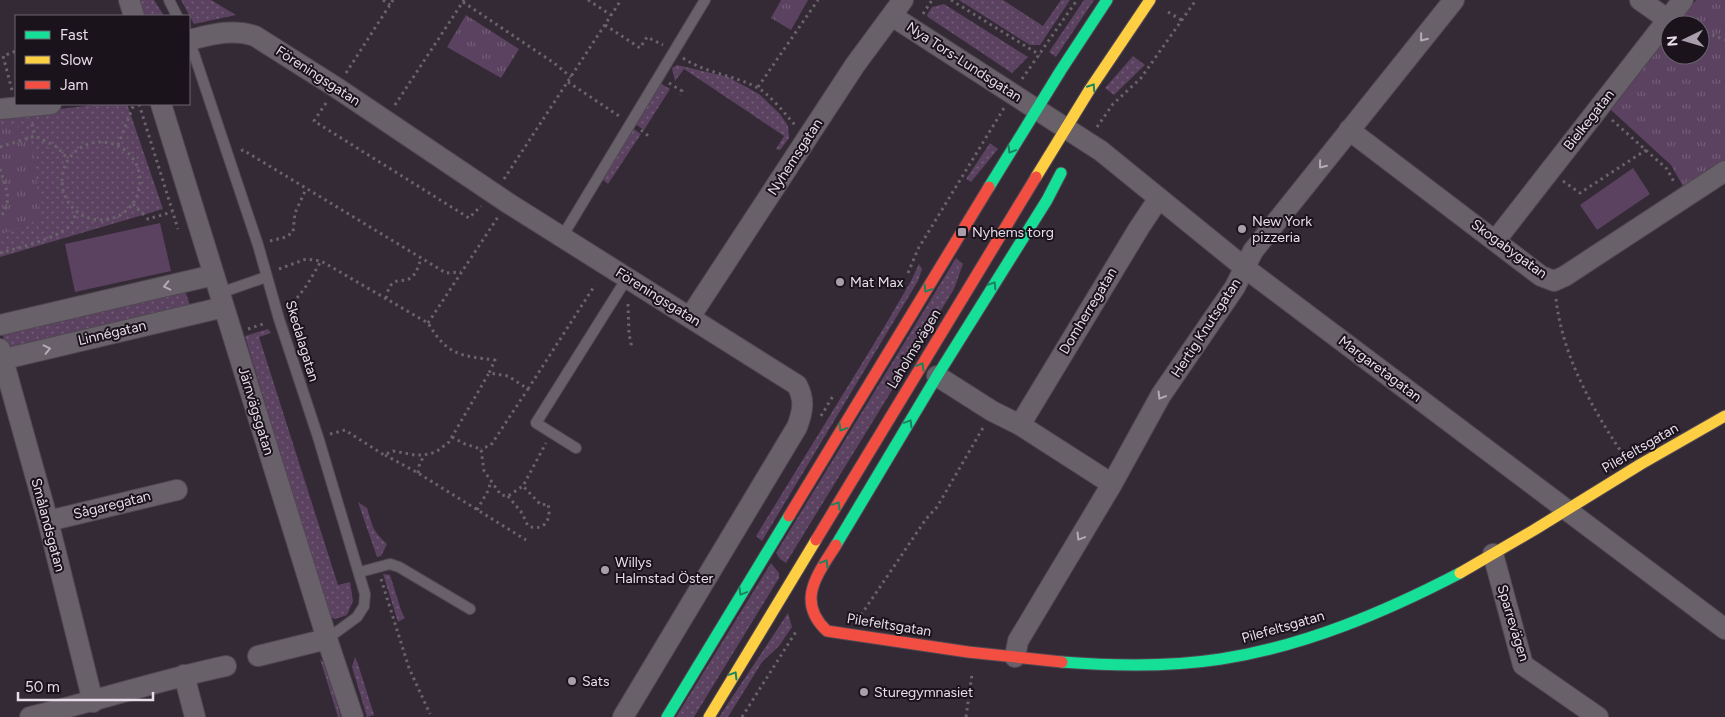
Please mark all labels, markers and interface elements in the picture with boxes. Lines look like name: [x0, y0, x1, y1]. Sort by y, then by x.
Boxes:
legend: [15, 15, 190, 105]
north arrow: [1660, 15, 1710, 65]
street label: Nya Tors-Lundsgatan: [903, 18, 1025, 106]
text: Fast: [60, 26, 89, 44]
one-way arrow: [1421, 32, 1429, 41]
text: N: [1664, 35, 1681, 47]
street label: Föreningsgatan: [273, 42, 364, 110]
text: Slow: [60, 51, 93, 69]
text: Jam: [60, 76, 88, 94]
one-way arrow: [1085, 83, 1095, 92]
street label: Bielkegatan: [1560, 86, 1618, 154]
street label: Nyhemsgatan: [764, 115, 826, 198]
one-way arrow: [1007, 145, 1017, 154]
one-way arrow: [1319, 159, 1327, 168]
place label: New York pizzeria: [1252, 213, 1312, 246]
street label: Skogabygatan: [1468, 216, 1550, 282]
marker: New York pizzeria: [1236, 223, 1248, 235]
place label: Nyhems torg: [972, 224, 1054, 241]
marker: Nyhems torg: [956, 226, 968, 238]
street label: Föreningsgatan: [612, 264, 704, 330]
street label: Domherregatan: [1056, 265, 1121, 357]
place label: Mat Max: [850, 274, 904, 291]
street label: Hertig Knutsgatan: [1168, 275, 1244, 381]
marker: Mat Max: [834, 276, 846, 288]
one-way arrow: [162, 280, 171, 291]
one-way arrow: [987, 281, 997, 290]
one-way arrow: [923, 284, 933, 293]
street label: Skedalagatan: [282, 298, 322, 384]
street label: Laholmsvägen: [884, 306, 945, 392]
street label: Linnégatan: [76, 317, 148, 349]
street label: Margaretagatan: [1335, 332, 1425, 406]
one-way arrow: [43, 344, 52, 355]
one-way arrow: [915, 363, 924, 372]
street label: Järnvägsgatan: [234, 365, 278, 457]
one-way arrow: [1158, 391, 1168, 400]
street label: Pilefeltsgatan: [1599, 419, 1681, 477]
one-way arrow: [902, 420, 912, 429]
one-way arrow: [839, 423, 848, 432]
street label: Smålandsgatan: [27, 476, 69, 574]
street label: Sågaregatan: [72, 487, 153, 523]
one-way arrow: [831, 502, 841, 511]
one-way arrow: [1077, 532, 1087, 541]
place label: Willys Halmstad Öster: [615, 554, 714, 587]
one-way arrow: [819, 559, 829, 568]
marker: Willys Halmstad Öster: [599, 564, 611, 576]
street label: Sparrevägen: [1493, 583, 1533, 663]
one-way arrow: [739, 587, 748, 596]
street label: Pilefeltsgatan: [1240, 607, 1327, 647]
street label: Pilefeltsgatan: [846, 610, 933, 640]
scale bar: [18, 670, 152, 702]
one-way arrow: [728, 672, 737, 681]
place label: Sats: [582, 673, 610, 690]
marker: Sats: [566, 675, 578, 687]
text: 50 m: [25, 678, 60, 696]
place label: Sturegymnasiet: [874, 684, 973, 701]
marker: Sturegymnasiet: [858, 686, 870, 698]

